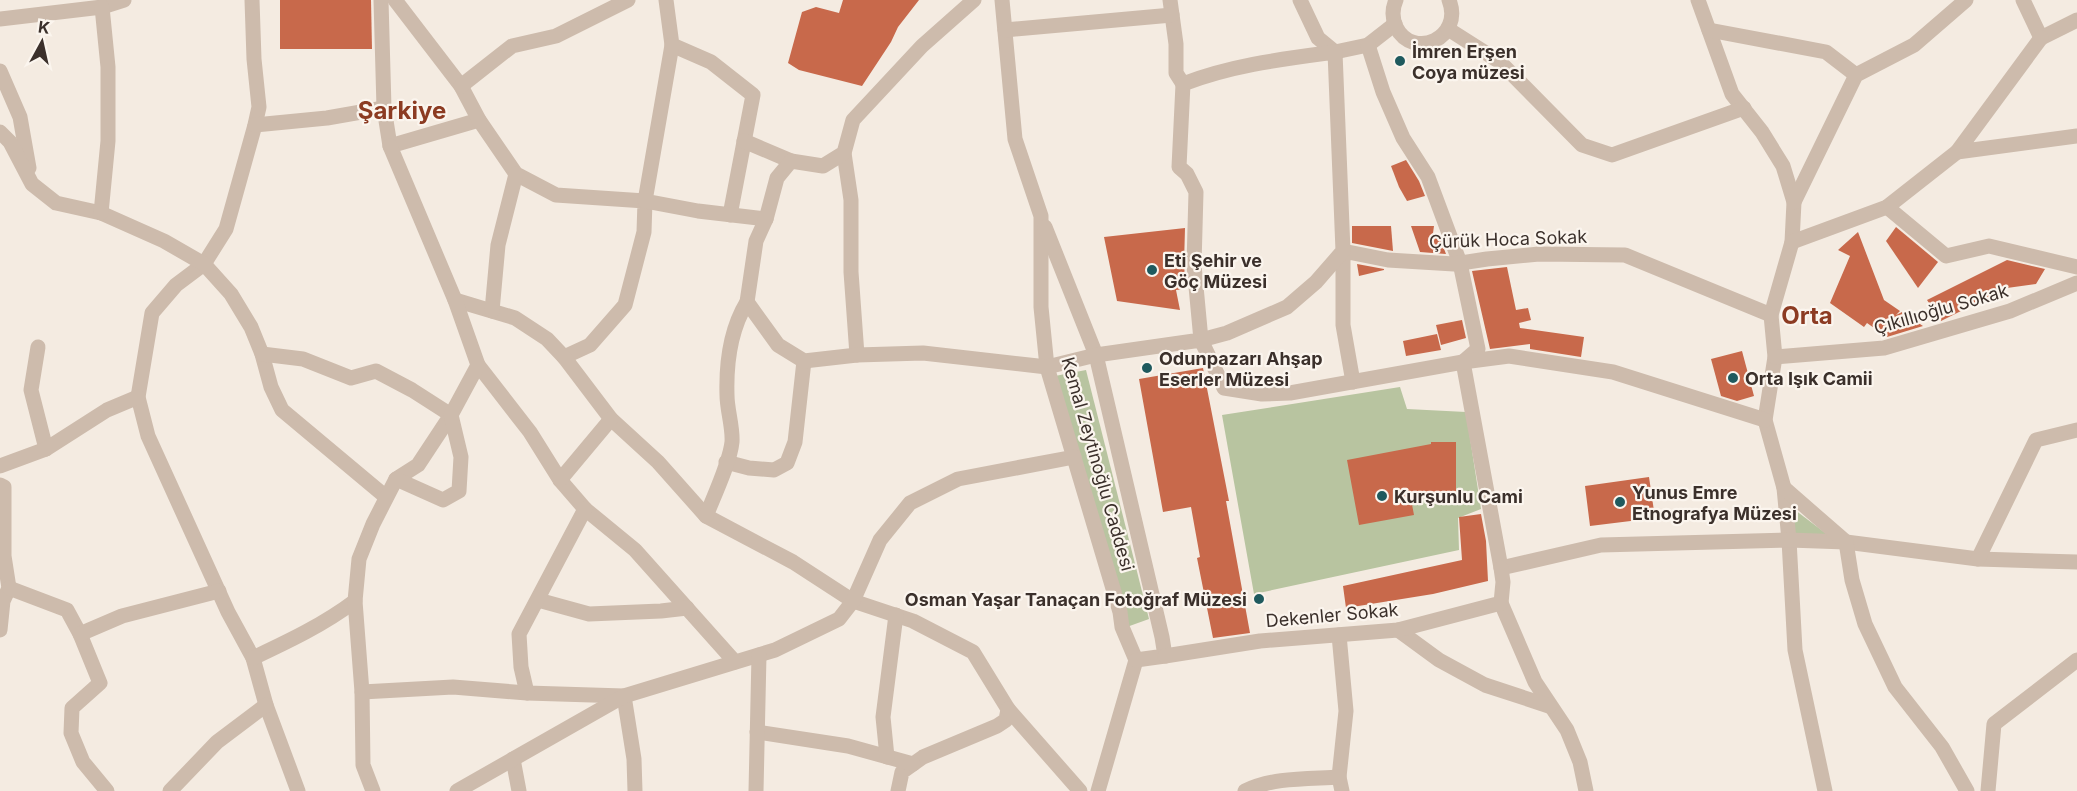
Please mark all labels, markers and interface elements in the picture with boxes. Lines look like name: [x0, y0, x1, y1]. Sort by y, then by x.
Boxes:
north arrow: [12, 12, 72, 72]
text: K: [37, 16, 52, 38]
place label: İmren Erşen Coya müzesi: [1412, 41, 1525, 83]
marker: İmren Erşen Coya müzesi: [1393, 54, 1407, 68]
district label: Şarkiye: [358, 96, 446, 125]
street label: Çürük Hoca Sokak: [1429, 226, 1588, 252]
place label: Eti Şehir ve Göç Müzesi: [1164, 250, 1267, 292]
marker: Eti Şehir ve Göç Müzesi: [1145, 263, 1159, 277]
street label: Çıkıllıoğlu Sokak: [1871, 280, 2011, 338]
district label: Orta: [1781, 301, 1833, 330]
place label: Odunpazarı Ahşap Eserler Müzesi: [1159, 348, 1323, 390]
street label: Kemal Zeytinoğlu Caddesi: [1057, 355, 1139, 573]
marker: Odunpazarı Ahşap Eserler Müzesi: [1140, 361, 1154, 375]
place label: Orta Işık Camii: [1745, 368, 1873, 389]
marker: Orta Işık Camii: [1726, 371, 1740, 385]
place label: Yunus Emre Etnografya Müzesi: [1632, 482, 1797, 524]
place label: Kurşunlu Cami: [1394, 486, 1523, 507]
marker: Kurşunlu Cami: [1375, 489, 1389, 503]
marker: Yunus Emre Etnografya Müzesi: [1613, 495, 1627, 509]
place label: Osman Yaşar Tanaçan Fotoğraf Müzesi: [905, 589, 1247, 610]
marker: Osman Yaşar Tanaçan Fotoğraf Müzesi: [1252, 592, 1266, 606]
street label: Dekenler Sokak: [1265, 599, 1399, 631]

